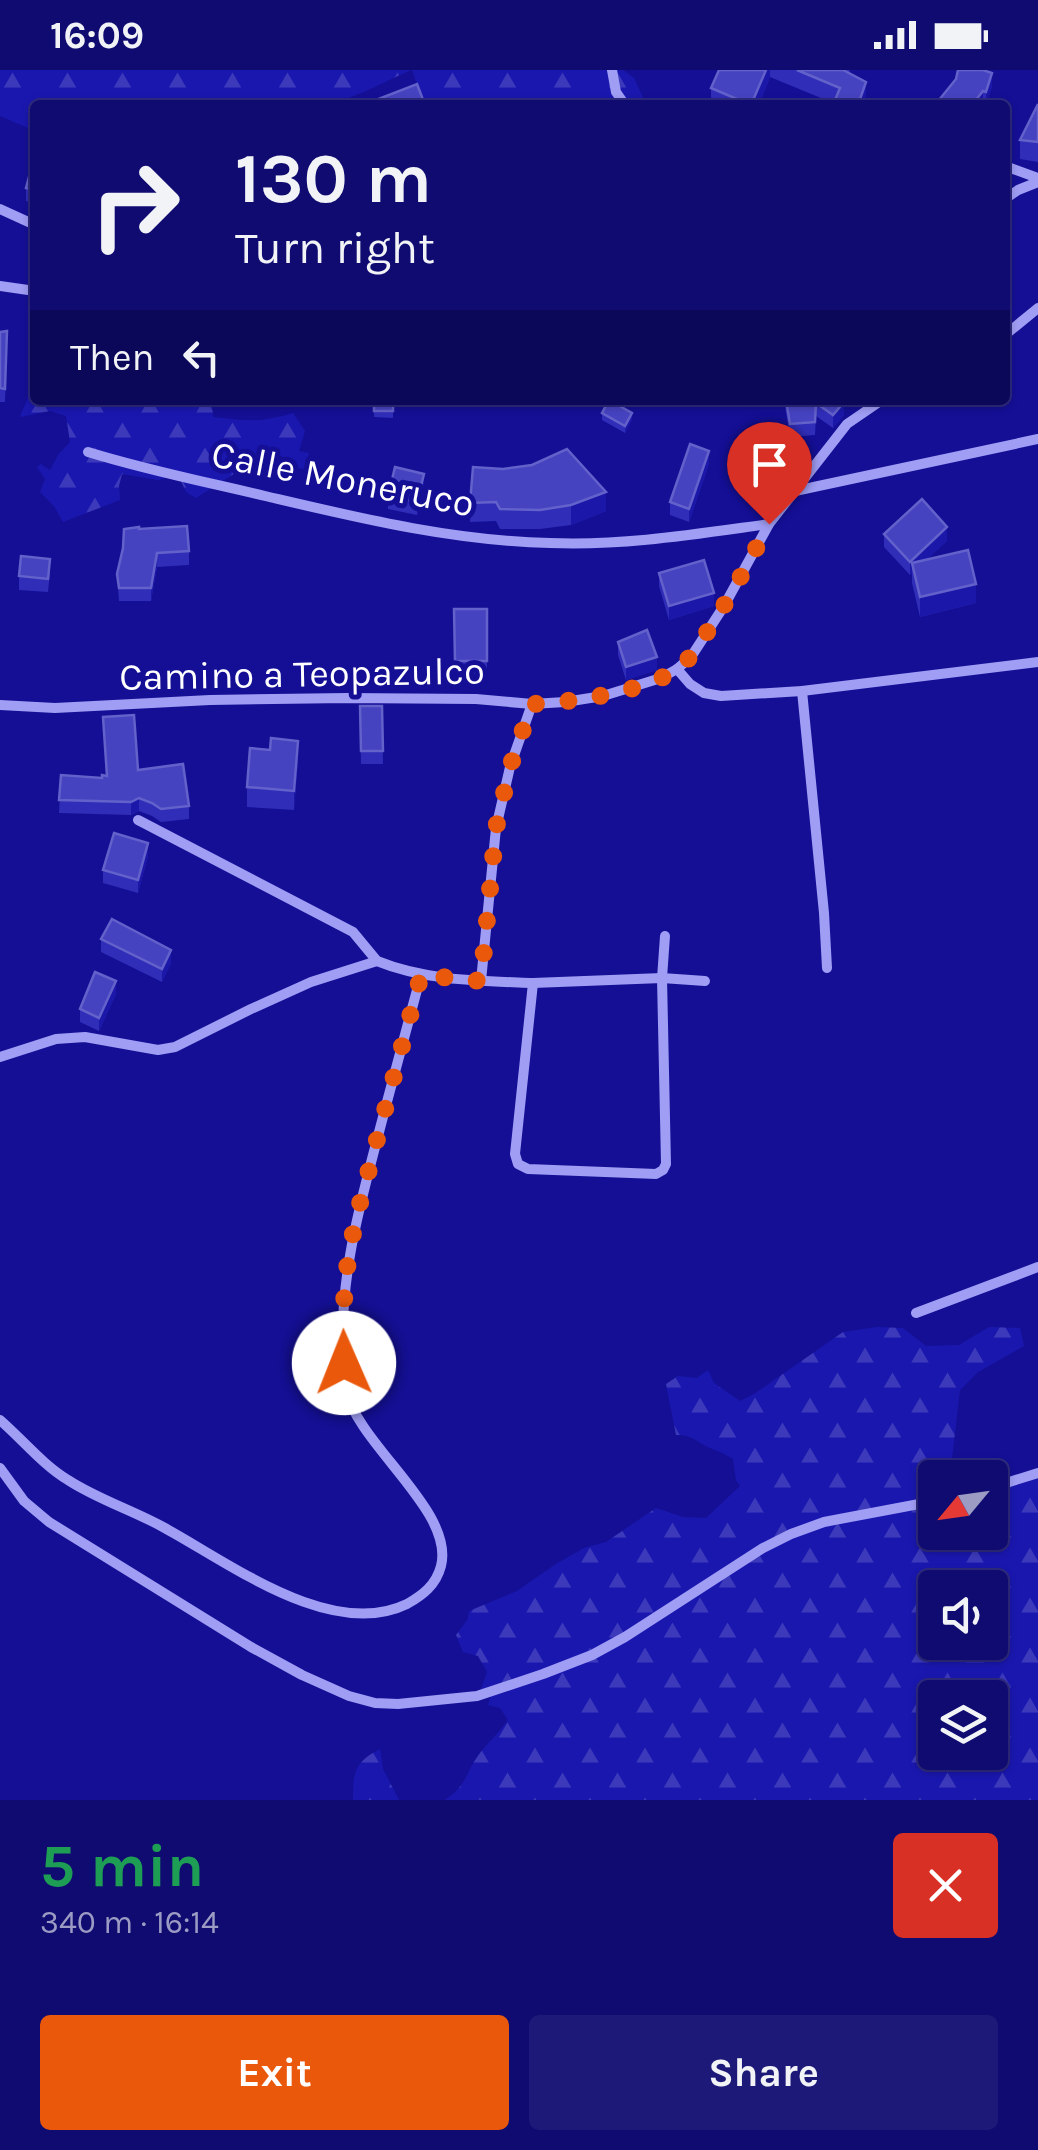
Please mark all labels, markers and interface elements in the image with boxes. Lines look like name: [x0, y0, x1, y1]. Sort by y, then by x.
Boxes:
text: 16:09: [50, 13, 144, 58]
text: 130 m: [235, 138, 432, 220]
icon: right: [70, 140, 200, 270]
text: Turn right: [235, 222, 435, 274]
icon: left: [174, 330, 229, 385]
text: Then: [70, 335, 154, 380]
pin: [727, 422, 812, 525]
street label: Calle Moneruco: [208, 431, 478, 527]
icon: arrive: [742, 437, 797, 492]
street label: Camino a Teopazulco: [119, 648, 485, 700]
position arrow: [292, 1311, 396, 1415]
north arrow: [918, 1460, 1008, 1550]
map controls: [918, 1460, 1008, 1770]
button: sound: [918, 1570, 1008, 1660]
button: layers: [918, 1680, 1008, 1770]
text: 5 min: [40, 1831, 204, 1901]
button: close: [893, 1833, 998, 1938]
text: 340 m · 16:14: [40, 1904, 219, 1941]
button: Exit: [40, 2015, 509, 2130]
button: Share: [529, 2015, 998, 2130]

